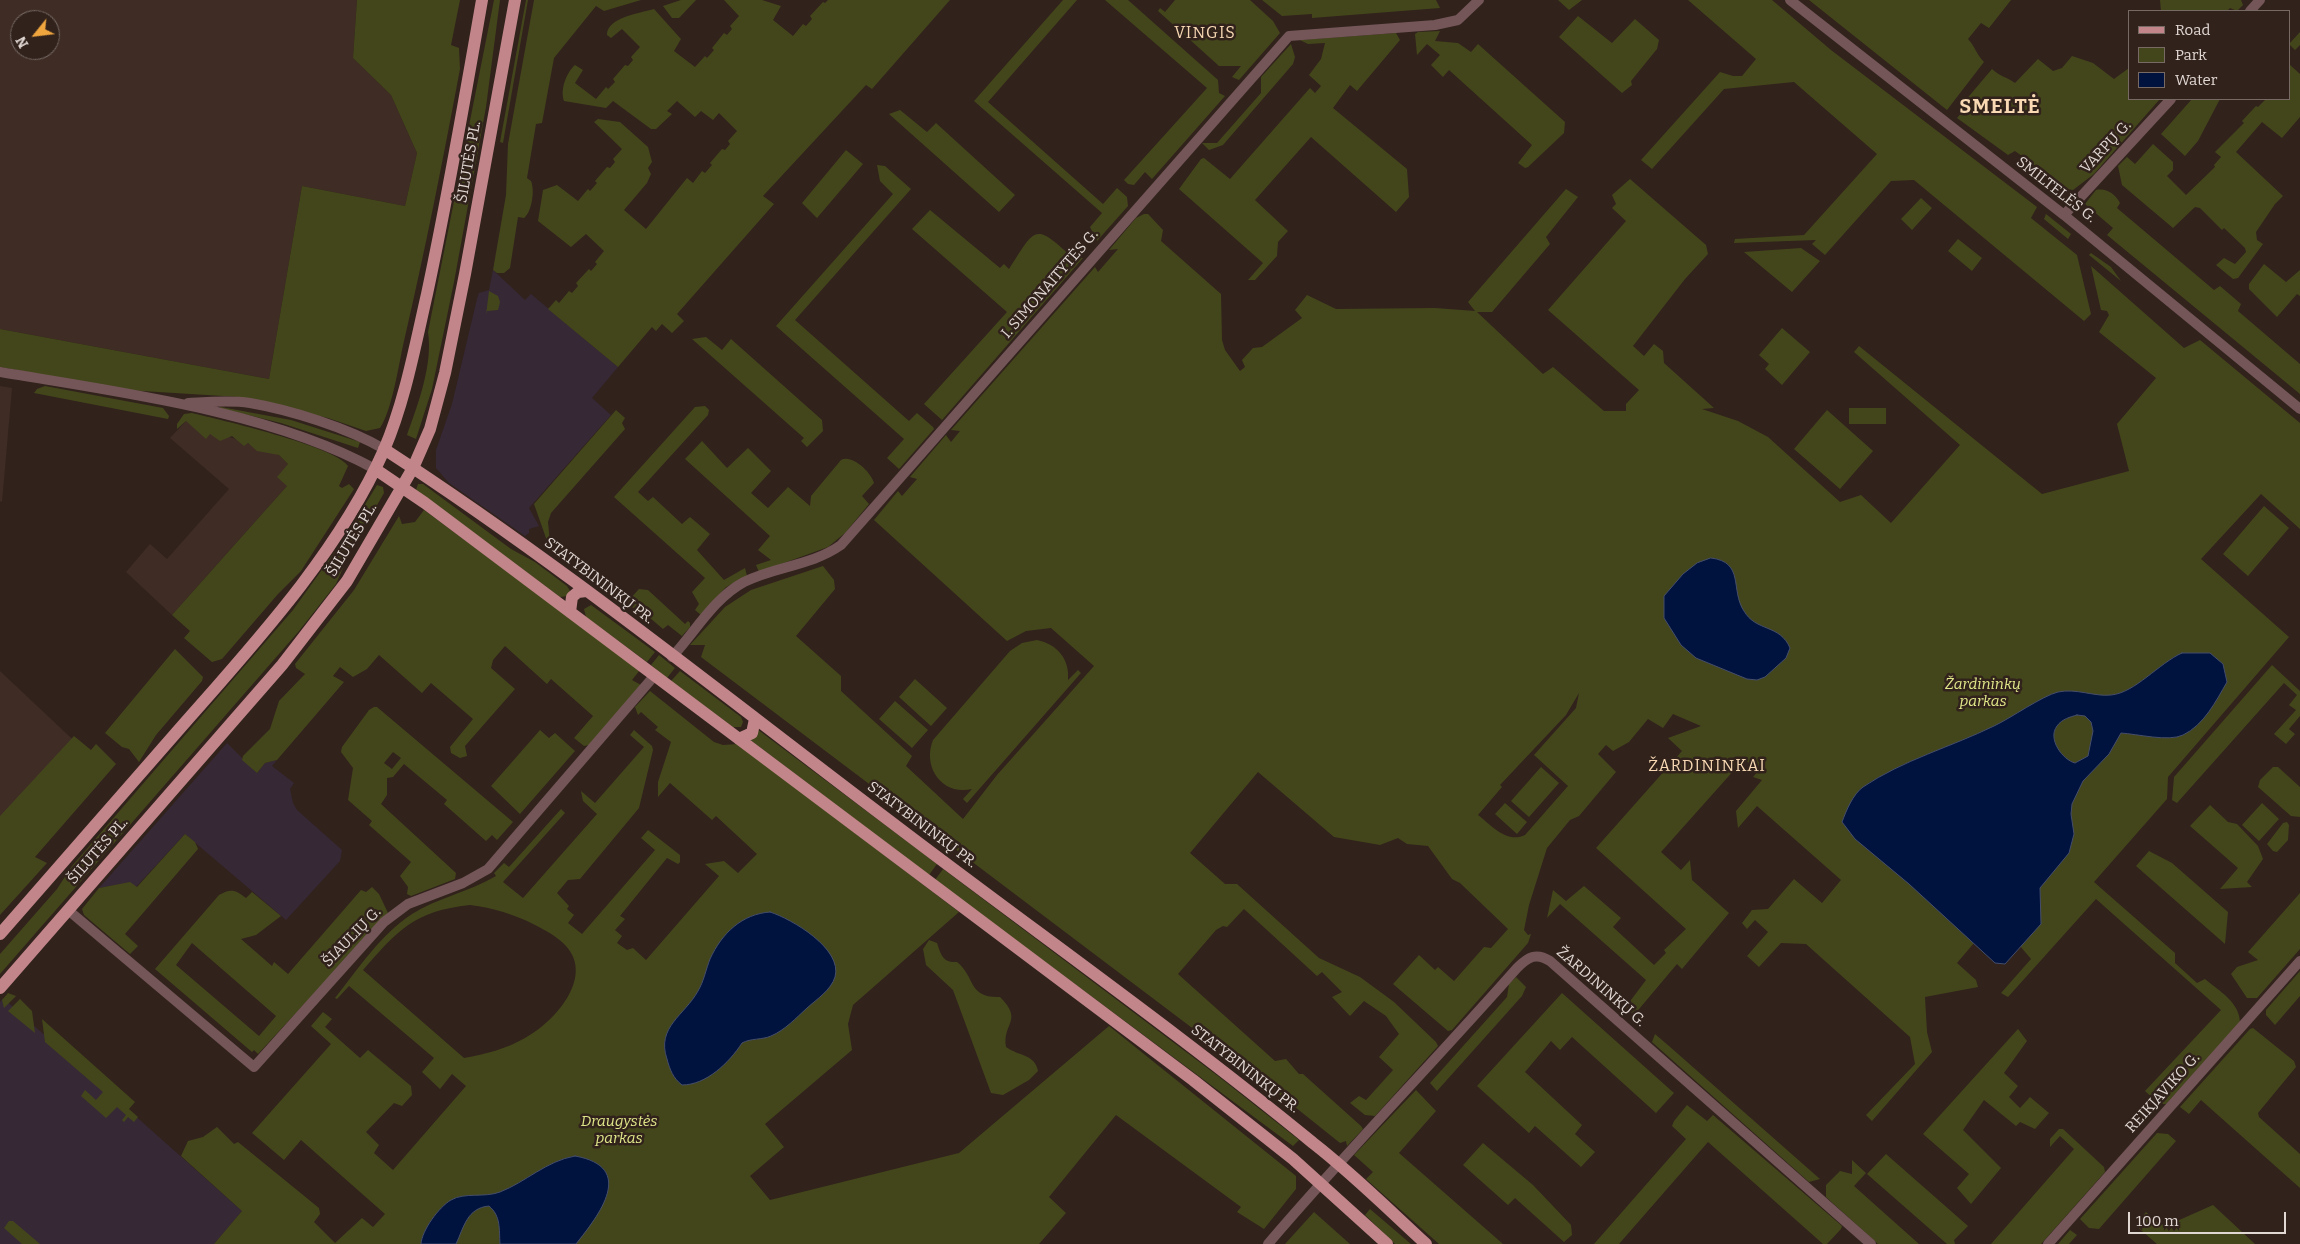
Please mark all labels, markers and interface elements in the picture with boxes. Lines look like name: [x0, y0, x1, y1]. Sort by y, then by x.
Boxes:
north arrow: [10, 10, 60, 60]
legend: [2128, 10, 2290, 100]
text: Road: [2175, 21, 2210, 39]
district label: VINGIS: [1173, 24, 1237, 44]
text: N: [12, 33, 32, 51]
text: Park: [2175, 46, 2207, 64]
text: Water: [2175, 71, 2217, 89]
district label: SMELTĖ: [1959, 95, 2041, 119]
street label: VARPŲ G.: [2077, 117, 2135, 177]
street label: ŠILUTĖS PL.: [453, 120, 485, 204]
street label: SMILTELĖS G.: [2012, 153, 2100, 227]
street label: I. SIMONAITYTĖS G.: [998, 226, 1102, 342]
street label: ŠILUTĖS PL.: [323, 500, 381, 580]
street label: STATYBININKŲ PR.: [541, 534, 657, 628]
park label: Žardininkų parkas: [1945, 676, 2021, 711]
district label: ŽARDININKAI: [1647, 757, 1767, 777]
street label: STATYBININKŲ PR.: [864, 778, 980, 872]
street label: ŠILUTĖS PL.: [64, 814, 132, 888]
street label: ŠIAULIŲ G.: [319, 903, 385, 971]
street label: ŽARDININKŲ G.: [1553, 943, 1649, 1031]
street label: STATYBININKŲ PR.: [1187, 1021, 1303, 1117]
street label: REIKJAVIKO G.: [2122, 1049, 2204, 1137]
park label: Draugystės parkas: [581, 1113, 657, 1148]
scale bar: [2130, 1202, 2288, 1234]
text: 100 m: [2136, 1212, 2179, 1230]

